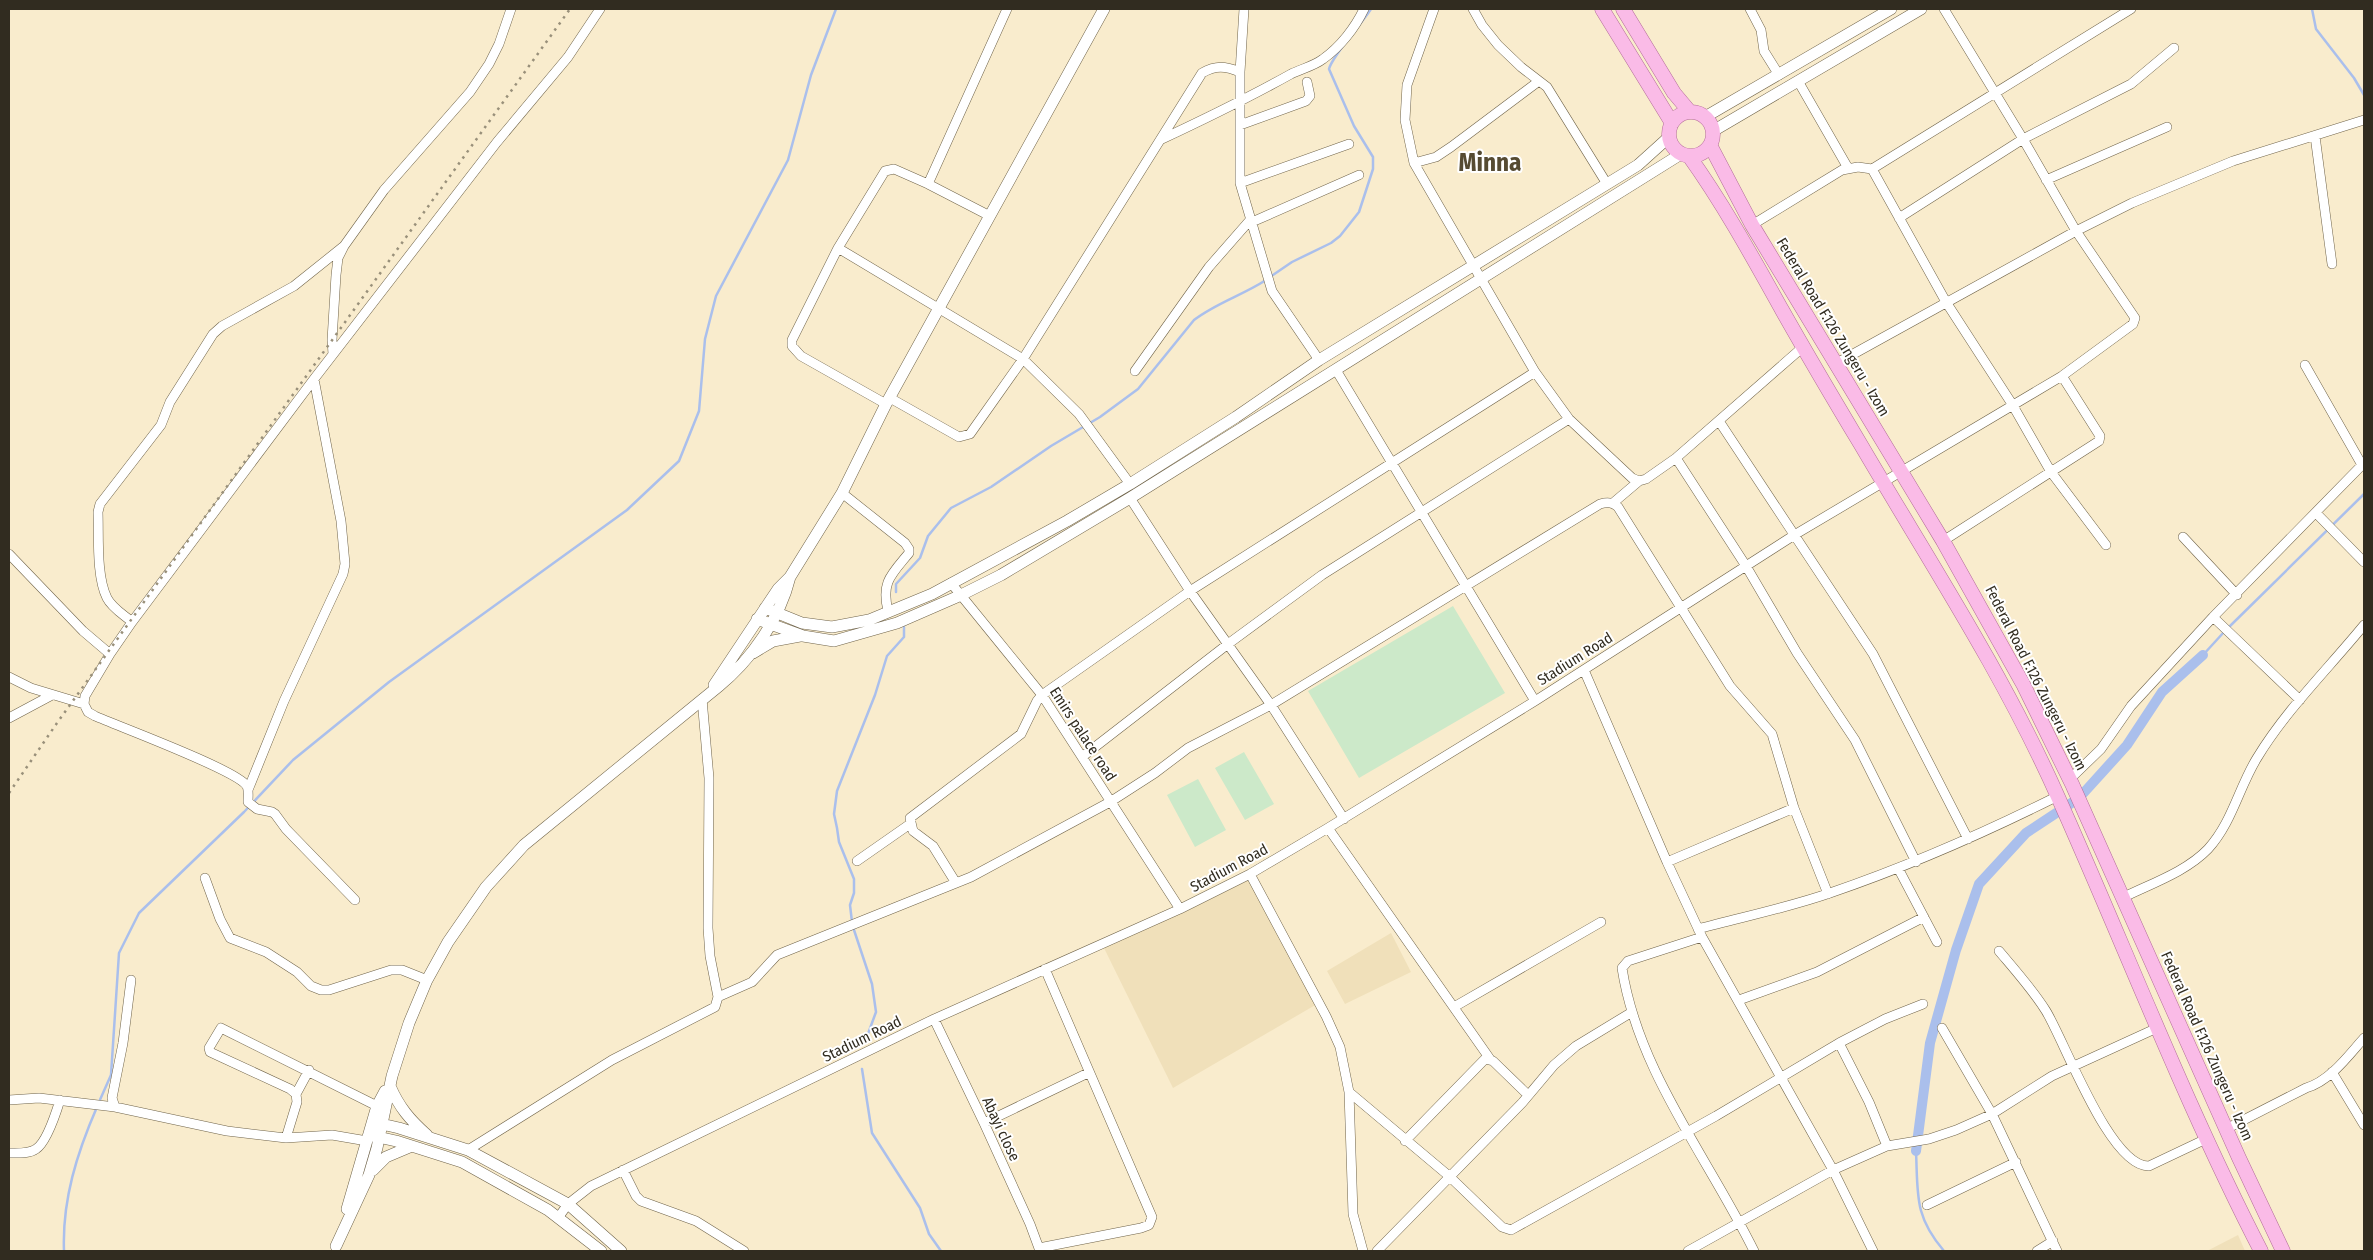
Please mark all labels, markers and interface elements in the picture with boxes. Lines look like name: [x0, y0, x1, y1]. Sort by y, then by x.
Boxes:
district label: Minna: [1458, 148, 1522, 178]
street label: Federal Road F.126 Zungeru - Izom: [1772, 234, 1894, 420]
street label: Federal Road F.126 Zungeru - Izom: [1981, 583, 2091, 773]
street label: Stadium Road: [1534, 629, 1616, 689]
street label: Emirs palace road: [1046, 684, 1120, 784]
street label: Stadium Road: [1187, 840, 1271, 896]
street label: Federal Road F.126 Zungeru - Izom: [2157, 949, 2257, 1143]
street label: Stadium Road: [820, 1012, 904, 1066]
street label: Abayi close: [978, 1094, 1024, 1164]

